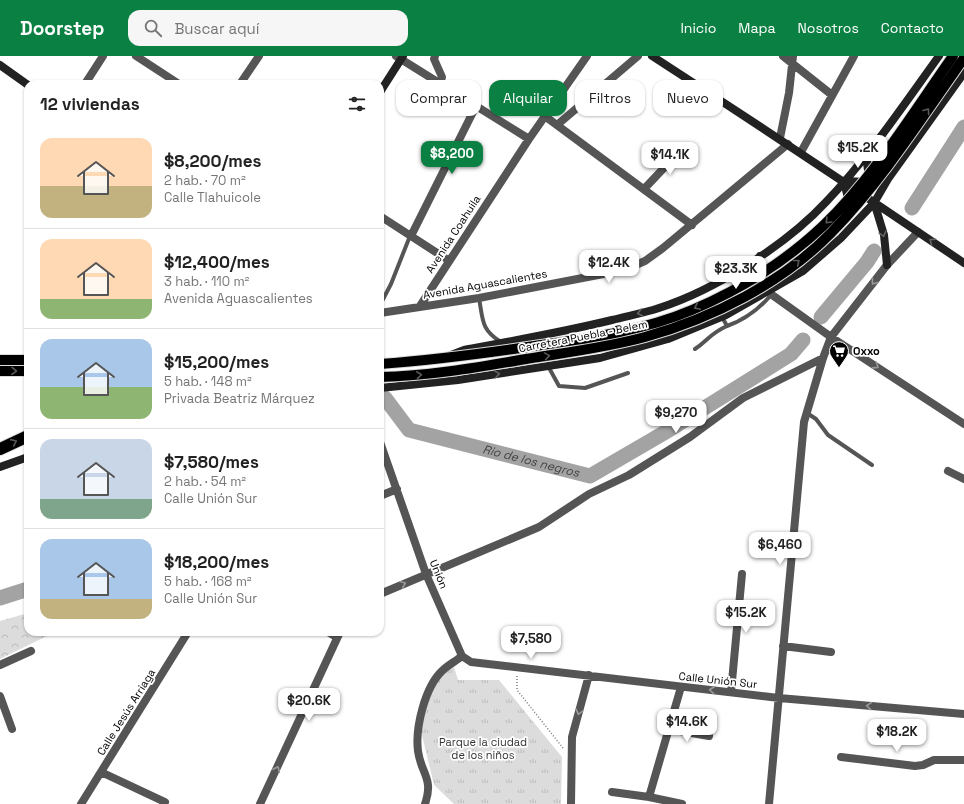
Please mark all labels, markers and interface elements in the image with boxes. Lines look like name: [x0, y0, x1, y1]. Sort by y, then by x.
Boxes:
search box: [128, 10, 408, 46]
text: Doorstep: [20, 16, 104, 41]
icon: search: [142, 17, 164, 39]
text: Buscar aquí: [174, 19, 259, 38]
text: Inicio: [680, 19, 716, 37]
text: Mapa: [738, 19, 776, 37]
text: Nosotros: [798, 19, 859, 37]
text: Contacto: [881, 19, 944, 37]
chip: Comprar: [396, 80, 481, 116]
chip: Alquilar: [489, 80, 567, 116]
chip: Filtros: [575, 80, 645, 116]
chip: Nuevo: [653, 80, 723, 116]
text: 12 viviendas: [40, 93, 140, 115]
icon: filters: [346, 93, 368, 115]
one-way arrow: [922, 108, 929, 115]
pin: $15.2K: [825, 135, 891, 169]
text: $15.2K: [837, 139, 879, 156]
pin: $8,200: [419, 141, 485, 175]
pin: $14.1K: [637, 142, 703, 176]
text: $8,200: [430, 145, 474, 162]
text: $14.1K: [650, 146, 690, 163]
text: $8,200/mes: [164, 150, 261, 172]
icon: home: [72, 154, 120, 202]
text: 2 hab. · 70 m²: [164, 172, 246, 189]
text: Calle Tlahuicole: [164, 189, 261, 206]
street label: Avenida Coahuila: [423, 192, 484, 276]
one-way arrow: [825, 216, 833, 224]
one-way arrow: [878, 230, 887, 237]
one-way arrow: [929, 239, 936, 246]
pin: $12.4K: [576, 250, 642, 284]
text: $12,400/mes: [164, 251, 270, 273]
text: $12.4K: [588, 254, 630, 271]
icon: home: [72, 255, 120, 303]
pin: $23.3K: [703, 256, 769, 290]
text: $23.3K: [714, 260, 758, 277]
one-way arrow: [793, 260, 800, 267]
street label: Avenida Aguascalientes: [422, 266, 548, 302]
text: 3 hab. · 110 m²: [164, 273, 249, 290]
one-way arrow: [872, 278, 879, 285]
text: Avenida Aguascalientes: [164, 290, 313, 307]
one-way arrow: [693, 302, 701, 310]
one-way arrow: [637, 308, 644, 316]
street label: Carretera Puebla - Belem: [518, 317, 648, 355]
supermarket icon: Oxxo: [828, 340, 850, 368]
place label: Oxxo: [853, 344, 880, 358]
text: $15,200/mes: [164, 351, 269, 373]
one-way arrow: [544, 352, 551, 361]
icon: home: [72, 355, 120, 403]
one-way arrow: [871, 362, 878, 369]
one-way arrow: [11, 367, 17, 375]
one-way arrow: [416, 370, 422, 379]
one-way arrow: [494, 370, 500, 379]
text: 5 hab. · 148 m²: [164, 373, 252, 390]
text: Privada Beatriz Márquez: [164, 390, 315, 407]
pin: $9,270: [643, 400, 709, 434]
text: $9,270: [655, 404, 697, 421]
one-way arrow: [10, 439, 17, 447]
water label: Rio de los negros: [481, 441, 582, 481]
text: $7,580/mes: [164, 451, 259, 473]
icon: home: [72, 455, 120, 503]
text: 2 hab. · 54 m²: [164, 473, 246, 490]
text: Calle Unión Sur: [164, 490, 257, 507]
pin: $6,460: [747, 532, 813, 566]
text: $6,460: [758, 536, 802, 553]
text: $18,200/mes: [164, 551, 269, 573]
icon: home: [72, 555, 120, 603]
street label: Unión: [427, 557, 451, 591]
text: 5 hab. · 168 m²: [164, 573, 252, 590]
one-way arrow: [400, 580, 407, 588]
text: Calle Unión Sur: [164, 590, 257, 607]
pin: $15.2K: [713, 600, 779, 634]
text: $15.2K: [725, 604, 767, 621]
pin: $7,580: [498, 626, 564, 660]
text: $7,580: [510, 630, 552, 647]
street label: Calle Jesús Arriaga: [94, 666, 159, 758]
street label: Calle Unión Sur: [678, 669, 758, 691]
one-way arrow: [709, 686, 715, 695]
pin: $20.6K: [276, 688, 342, 722]
text: $20.6K: [287, 692, 331, 709]
one-way arrow: [866, 702, 872, 711]
one-way arrow: [575, 709, 584, 716]
pin: $14.6K: [654, 709, 720, 743]
text: $14.6K: [666, 713, 708, 730]
pin: $18.2K: [864, 719, 930, 753]
text: $18.2K: [876, 723, 918, 740]
park label: Parque la ciudad de los niños: [439, 735, 527, 762]
one-way arrow: [272, 765, 280, 772]

